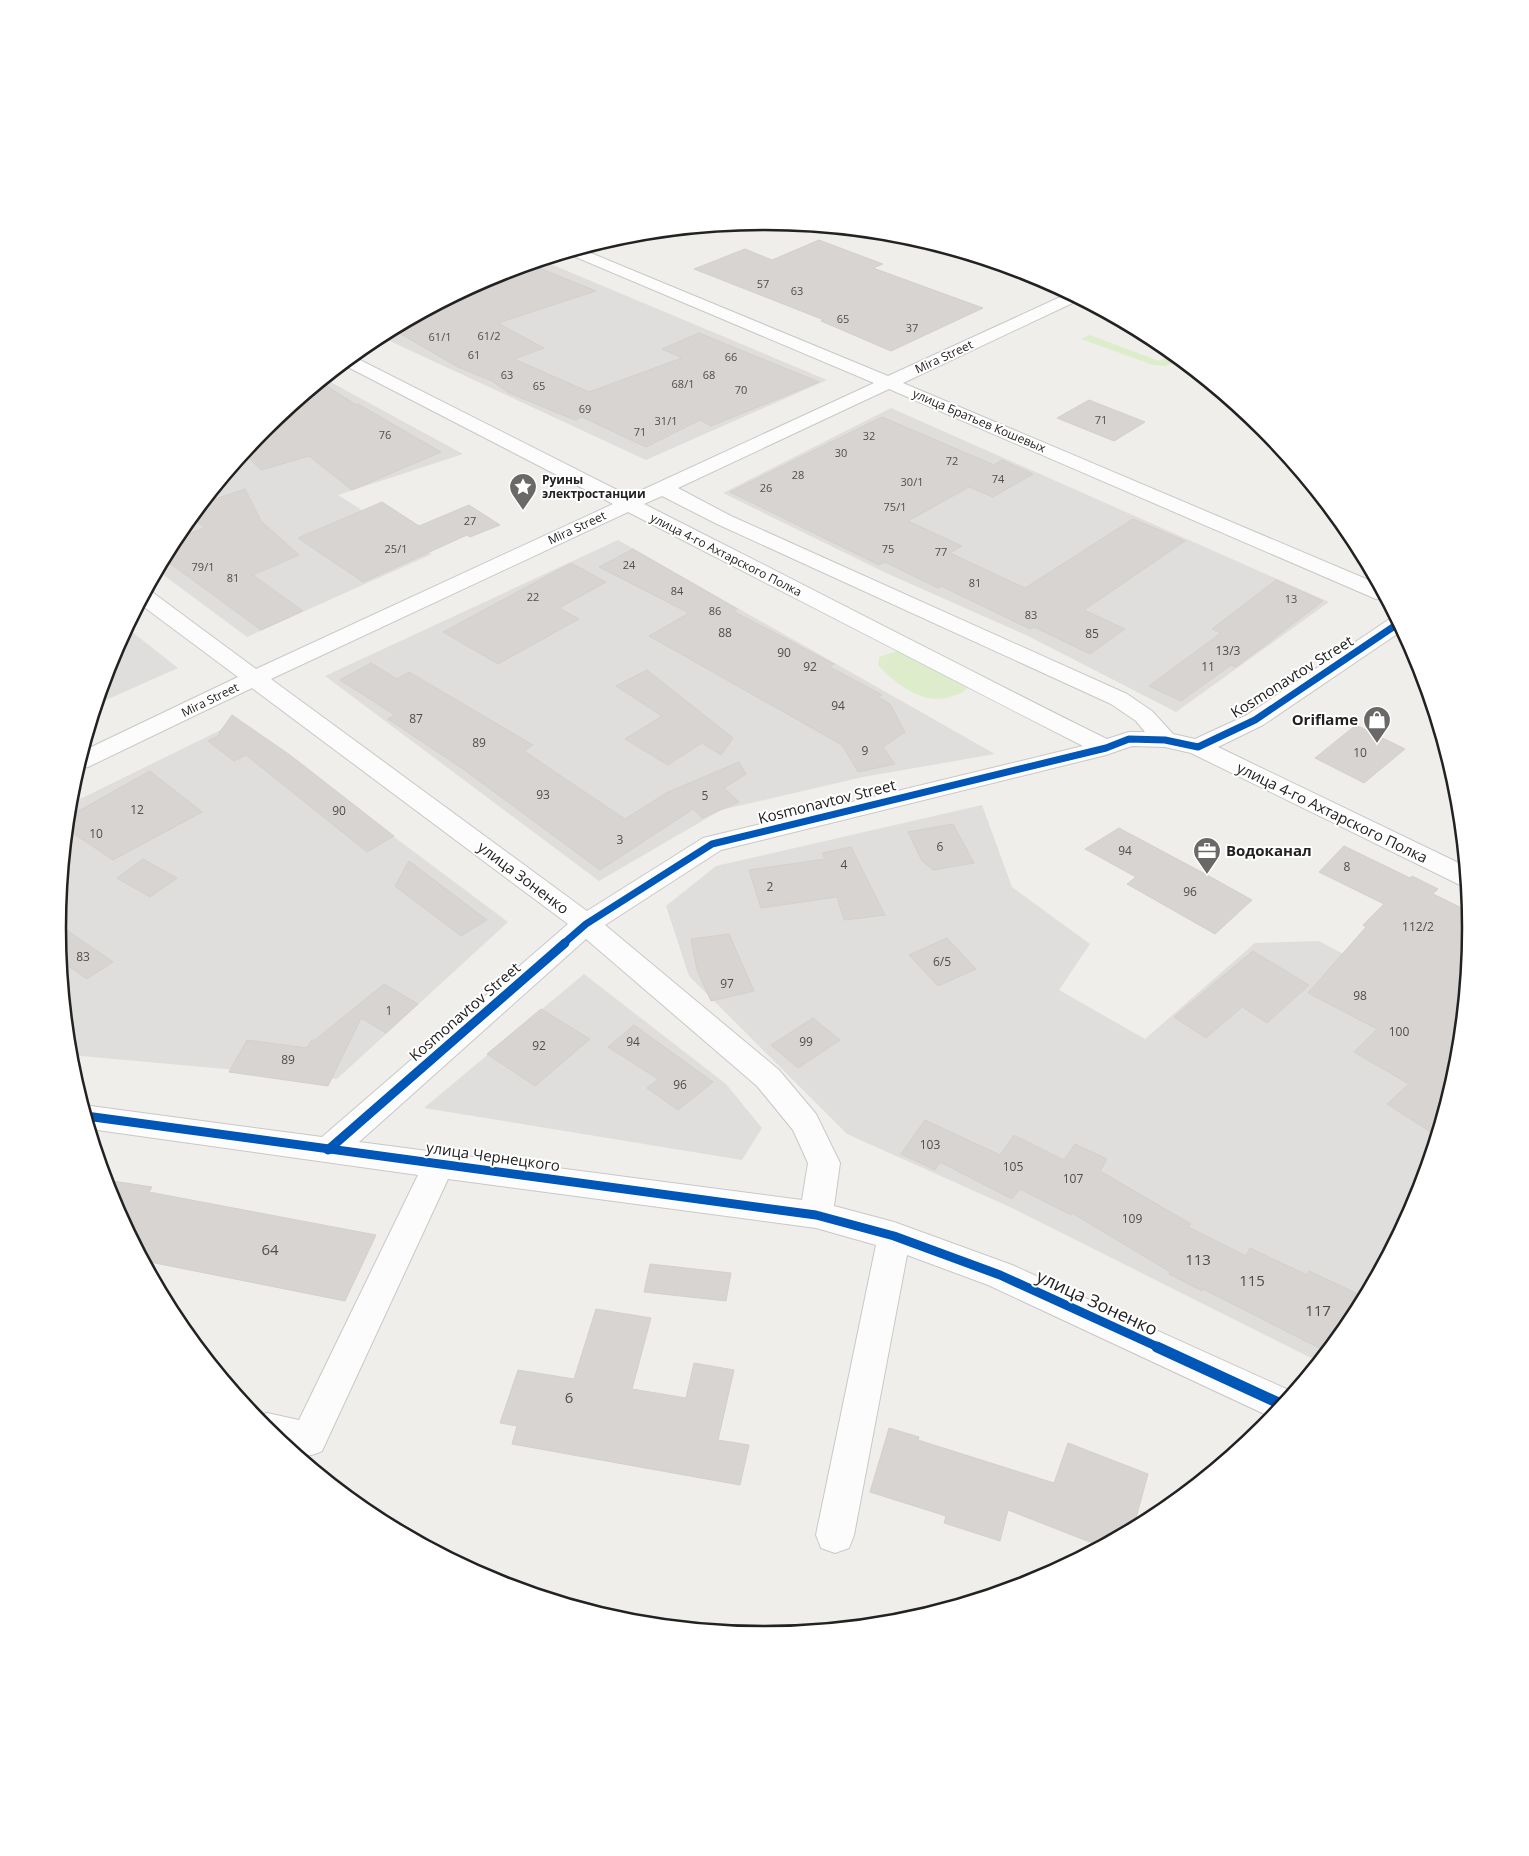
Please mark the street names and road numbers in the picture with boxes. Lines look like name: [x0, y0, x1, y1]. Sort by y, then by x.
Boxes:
street label: Mira Street: [912, 336, 975, 377]
street label: улица Братьев Кошевых: [910, 385, 1049, 457]
street label: Mira Street: [545, 507, 608, 548]
street label: улица 4-го Ахтарского Полка: [648, 509, 805, 600]
street label: Kosmonavtov Street: [1226, 630, 1357, 722]
street label: Mira Street: [178, 678, 241, 721]
street label: улица 4-го Ахтарского Полка: [1234, 757, 1431, 867]
street label: Kosmonavtov Street: [756, 774, 898, 828]
street label: улица Зоненко: [474, 836, 573, 918]
street label: Kosmonavtov Street: [405, 957, 524, 1065]
street label: улица Чернецкого: [425, 1137, 561, 1175]
street label: улица Зоненко: [1033, 1264, 1162, 1341]

